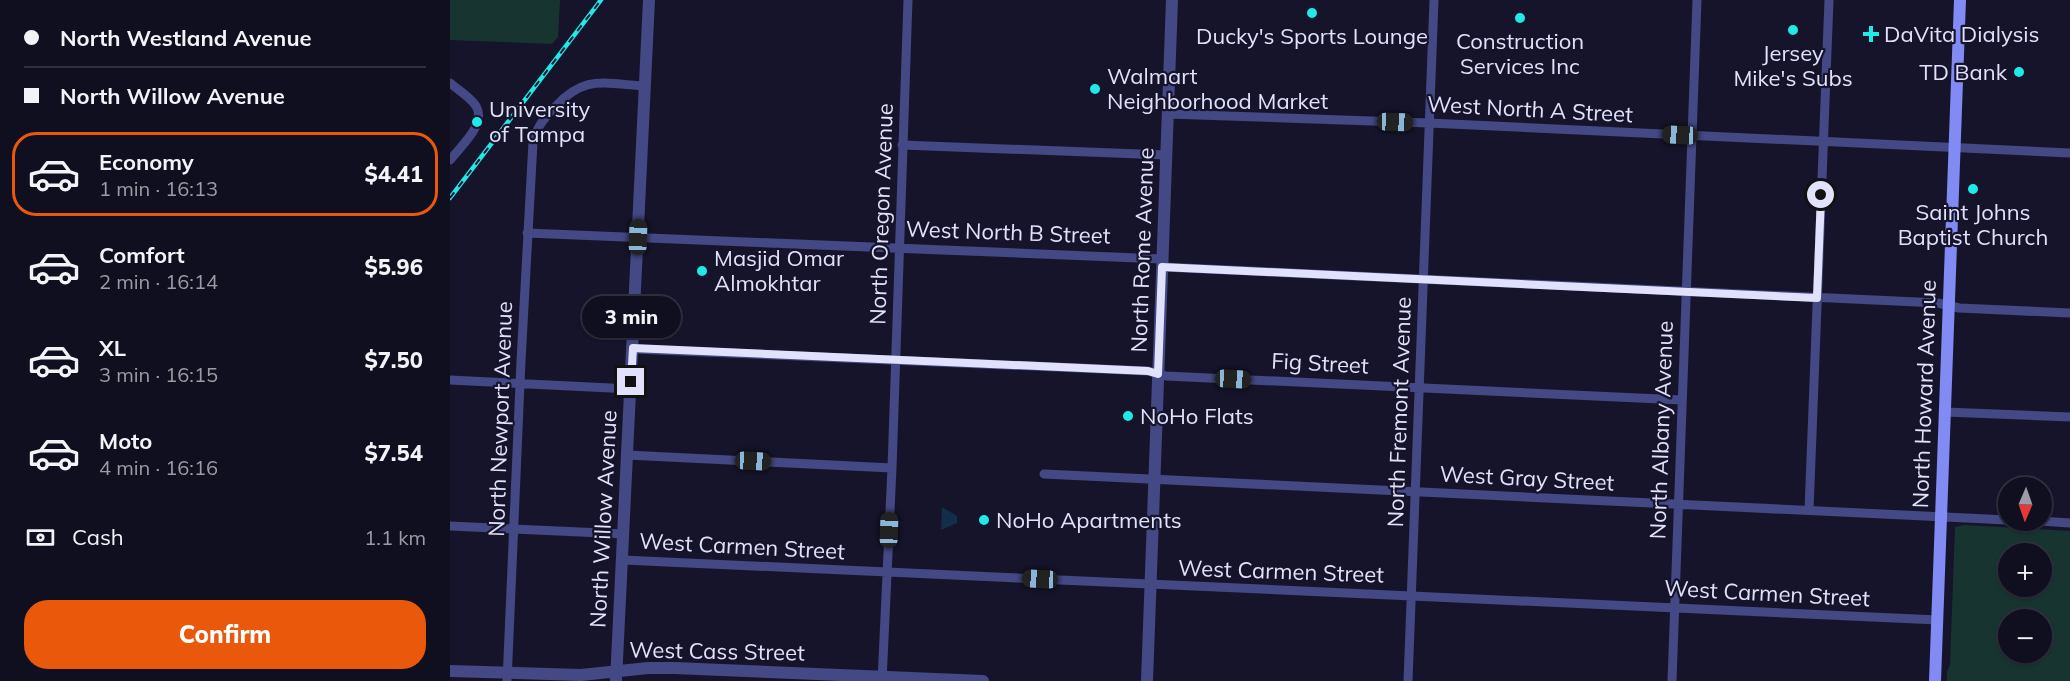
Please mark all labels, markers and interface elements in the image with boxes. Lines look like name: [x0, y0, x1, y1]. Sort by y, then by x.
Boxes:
marker: Ducky's Sports Lounge: [1305, 6, 1319, 20]
marker: Construction Services Inc: [1513, 11, 1527, 25]
place label: DaVita Dialysis: [1884, 20, 2040, 48]
place label: Ducky's Sports Lounge: [1196, 22, 1428, 50]
marker: Jersey Mike's Subs: [1786, 23, 1800, 37]
text: North Westland Avenue: [60, 24, 312, 52]
marker: DaVita Dialysis: [1862, 25, 1880, 43]
place label: Construction Services Inc: [1456, 27, 1584, 80]
place label: Jersey Mike's Subs: [1733, 39, 1853, 92]
place label: TD Bank: [1919, 58, 2008, 86]
place label: Walmart Neighborhood Market: [1107, 62, 1329, 115]
marker: TD Bank: [2012, 65, 2026, 79]
text: North Willow Avenue: [60, 82, 285, 110]
marker: Walmart Neighborhood Market: [1088, 82, 1102, 96]
street label: West North A Street: [1426, 90, 1634, 128]
place label: University of Tampa: [489, 95, 591, 148]
street label: North Oregon Avenue: [863, 103, 899, 325]
car: [1377, 112, 1413, 132]
marker: University of Tampa: [470, 115, 484, 129]
car: [1662, 125, 1698, 145]
icon: car: [27, 147, 81, 201]
street label: North Rome Avenue: [1124, 147, 1160, 353]
text: Economy: [99, 148, 194, 176]
text: $4.41: [364, 160, 423, 188]
text: 1 min · 16:13: [99, 176, 218, 201]
route start: [1807, 181, 1834, 208]
marker: Saint Johns Baptist Church: [1966, 182, 1980, 196]
place label: Saint Johns Baptist Church: [1898, 198, 2048, 251]
street label: West North B Street: [905, 214, 1111, 250]
car: [628, 219, 648, 255]
icon: car: [27, 240, 81, 294]
text: Comfort: [99, 241, 185, 269]
place label: Masjid Omar Almokhtar: [714, 244, 844, 297]
text: $5.96: [364, 253, 423, 281]
marker: Masjid Omar Almokhtar: [695, 264, 709, 278]
text: 2 min · 16:14: [99, 269, 218, 294]
street label: North Howard Avenue: [1906, 279, 1942, 509]
callout: 3 min: [582, 295, 681, 337]
street label: North Fremont Avenue: [1381, 296, 1417, 528]
street label: North Newport Avenue: [482, 301, 518, 537]
text: 3 min: [605, 304, 658, 329]
street label: North Albany Avenue: [1643, 320, 1679, 540]
icon: car: [27, 333, 81, 387]
text: XL: [99, 334, 126, 362]
text: $7.50: [364, 346, 423, 374]
street label: Fig Street: [1271, 346, 1370, 380]
text: 3 min · 16:15: [99, 362, 218, 387]
route end: [617, 368, 644, 395]
car: [1215, 369, 1251, 389]
place label: NoHo Flats: [1140, 402, 1254, 430]
street label: North Willow Avenue: [583, 409, 623, 629]
marker: NoHo Flats: [1121, 409, 1135, 423]
icon: car: [27, 426, 81, 480]
text: Moto: [99, 427, 152, 455]
text: $7.54: [364, 439, 423, 467]
car: [735, 451, 771, 471]
text: 4 min · 16:16: [99, 455, 218, 480]
street label: West Gray Street: [1439, 459, 1615, 497]
north arrow: [1998, 477, 2052, 531]
map controls: [1998, 477, 2052, 663]
place label: NoHo Apartments: [996, 506, 1182, 534]
car: [879, 512, 899, 548]
marker: NoHo Apartments: [977, 513, 991, 527]
icon: cash: [24, 521, 57, 554]
text: Cash: [72, 523, 124, 551]
text: 1.1 km: [364, 525, 426, 550]
street label: West Carmen Street: [638, 527, 846, 565]
button: +: [1998, 543, 2052, 597]
street label: West Carmen Street: [1178, 553, 1385, 589]
car: [1022, 569, 1058, 589]
street label: West Carmen Street: [1663, 574, 1871, 612]
button: Confirm: [24, 600, 426, 669]
button: −: [1998, 609, 2052, 663]
street label: West Cass Street: [629, 635, 805, 667]

